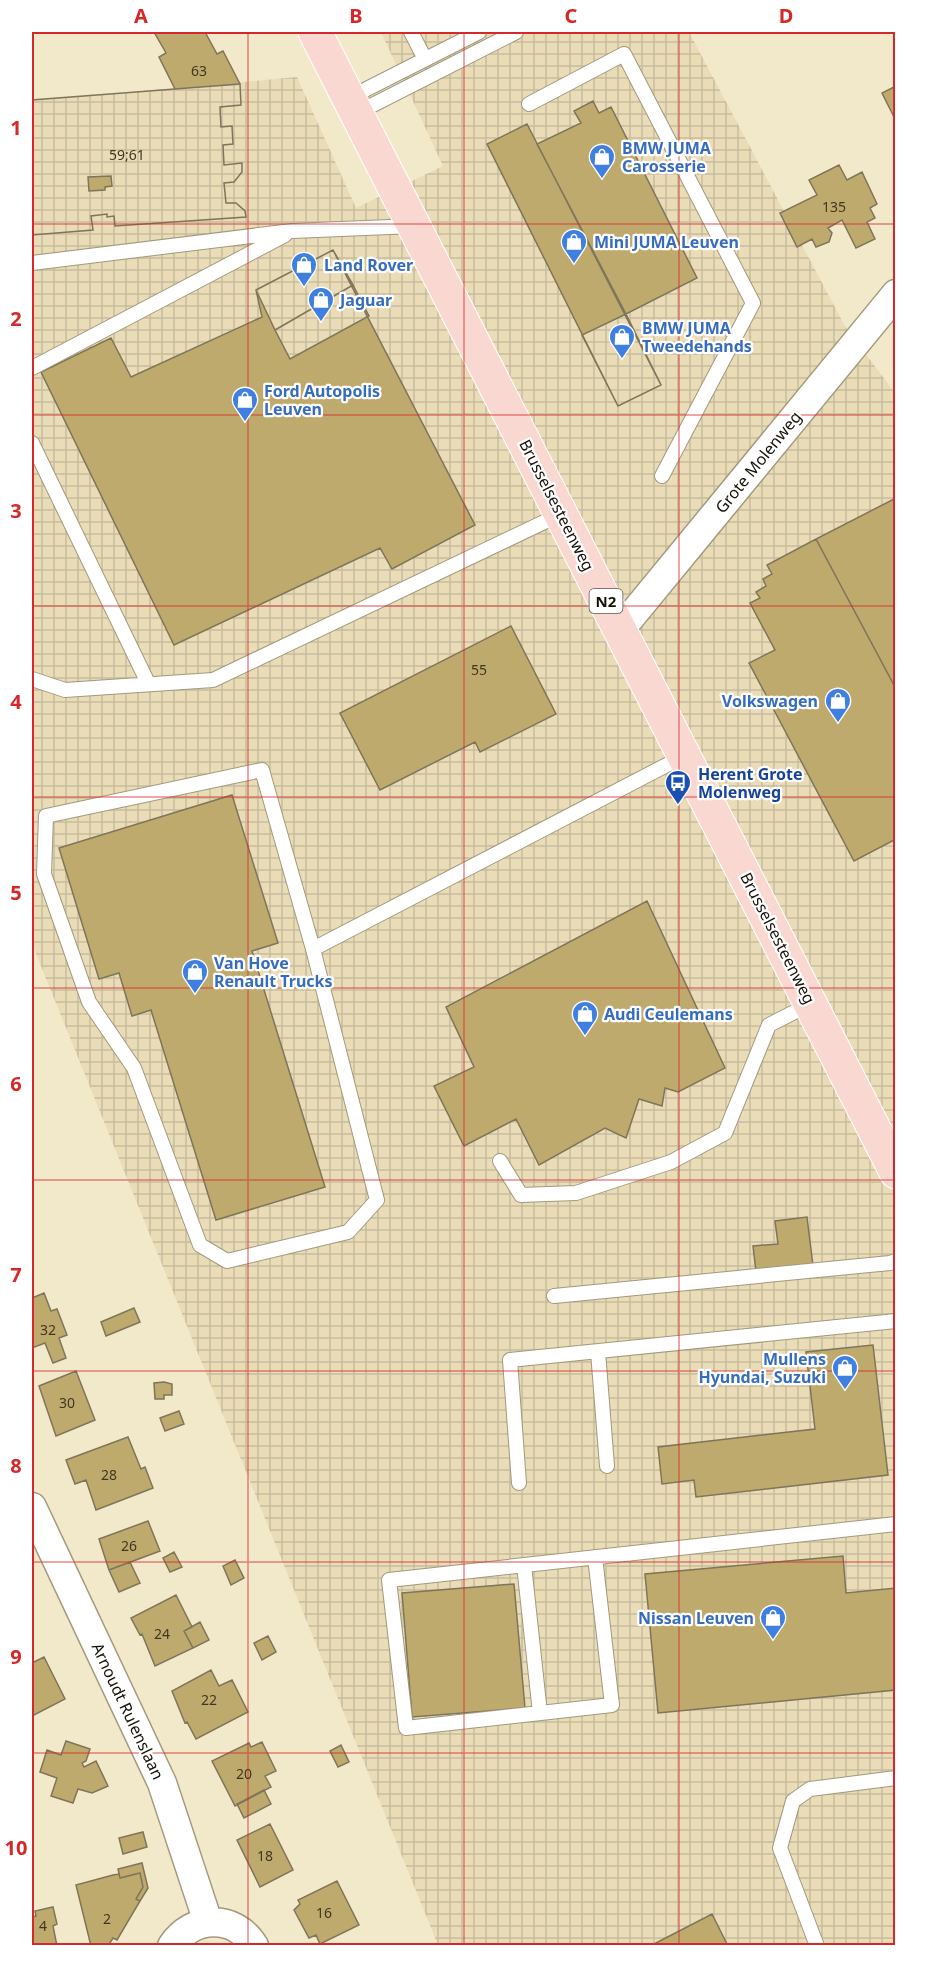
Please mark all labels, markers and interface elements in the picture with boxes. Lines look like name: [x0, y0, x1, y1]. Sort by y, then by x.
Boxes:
text: A: [134, 2, 148, 29]
text: B: [349, 2, 363, 29]
text: C: [565, 2, 578, 29]
text: D: [779, 2, 793, 29]
house number: 63: [191, 61, 207, 80]
text: 1: [10, 114, 22, 141]
place label: BMW JUMA Carosserie: [622, 137, 712, 177]
shop icon: BMW JUMA Carosserie: [587, 142, 617, 180]
house number: 59;61: [109, 145, 145, 164]
house number: 135: [822, 197, 846, 216]
shop icon: Mini JUMA Leuven: [559, 227, 589, 265]
place label: Mini JUMA Leuven: [594, 231, 739, 253]
shop icon: Land Rover: [289, 250, 319, 288]
place label: Land Rover: [324, 254, 413, 276]
shop icon: Jaguar: [306, 285, 336, 323]
place label: Jaguar: [338, 289, 392, 311]
text: 2: [10, 305, 22, 332]
place label: BMW JUMA Tweedehands: [642, 317, 752, 357]
shop icon: BMW JUMA Tweedehands: [607, 322, 637, 360]
place label: Ford Autopolis Leuven: [264, 380, 380, 420]
shop icon: Ford Autopolis Leuven: [230, 385, 260, 423]
street label: Grote Molenweg: [710, 406, 806, 518]
street label: Brusselsesteenweg: [514, 435, 600, 575]
text: 3: [10, 497, 22, 524]
road number: N2: [590, 589, 622, 613]
house number: 55: [471, 660, 487, 679]
shop icon: Volkswagen: [823, 686, 853, 724]
text: 4: [10, 688, 22, 715]
place label: Volkswagen: [722, 690, 818, 712]
place label: Herent Grote Molenweg: [698, 763, 803, 803]
bus stop icon: Herent Grote Molenweg: [663, 768, 693, 806]
street label: Brusselsesteenweg: [735, 868, 821, 1008]
text: 5: [10, 879, 22, 906]
place label: Van Hove Renault Trucks: [214, 952, 333, 992]
shop icon: Van Hove Renault Trucks: [180, 957, 210, 995]
shop icon: Audi Ceulemans: [570, 999, 600, 1037]
place label: Audi Ceulemans: [604, 1003, 733, 1025]
text: 6: [10, 1070, 22, 1097]
text: 7: [10, 1261, 22, 1288]
house number: 32: [40, 1320, 56, 1339]
place label: Mullens Hyundai, Suzuki: [698, 1348, 826, 1388]
shop icon: Mullens Hyundai, Suzuki: [830, 1353, 860, 1391]
house number: 30: [59, 1393, 75, 1412]
text: 8: [10, 1452, 22, 1479]
house number: 28: [101, 1465, 117, 1484]
house number: 26: [121, 1536, 137, 1555]
shop icon: Nissan Leuven: [758, 1603, 788, 1641]
place label: Nissan Leuven: [638, 1607, 754, 1629]
house number: 24: [154, 1624, 170, 1643]
street label: Arnoudt Rulenslaan: [87, 1639, 169, 1783]
text: 9: [10, 1643, 22, 1670]
house number: 22: [201, 1690, 217, 1709]
house number: 20: [236, 1764, 252, 1783]
text: 10: [5, 1834, 27, 1861]
house number: 18: [257, 1846, 273, 1865]
house number: 16: [316, 1903, 332, 1922]
house number: 2: [103, 1909, 111, 1928]
house number: 4: [39, 1916, 47, 1935]

